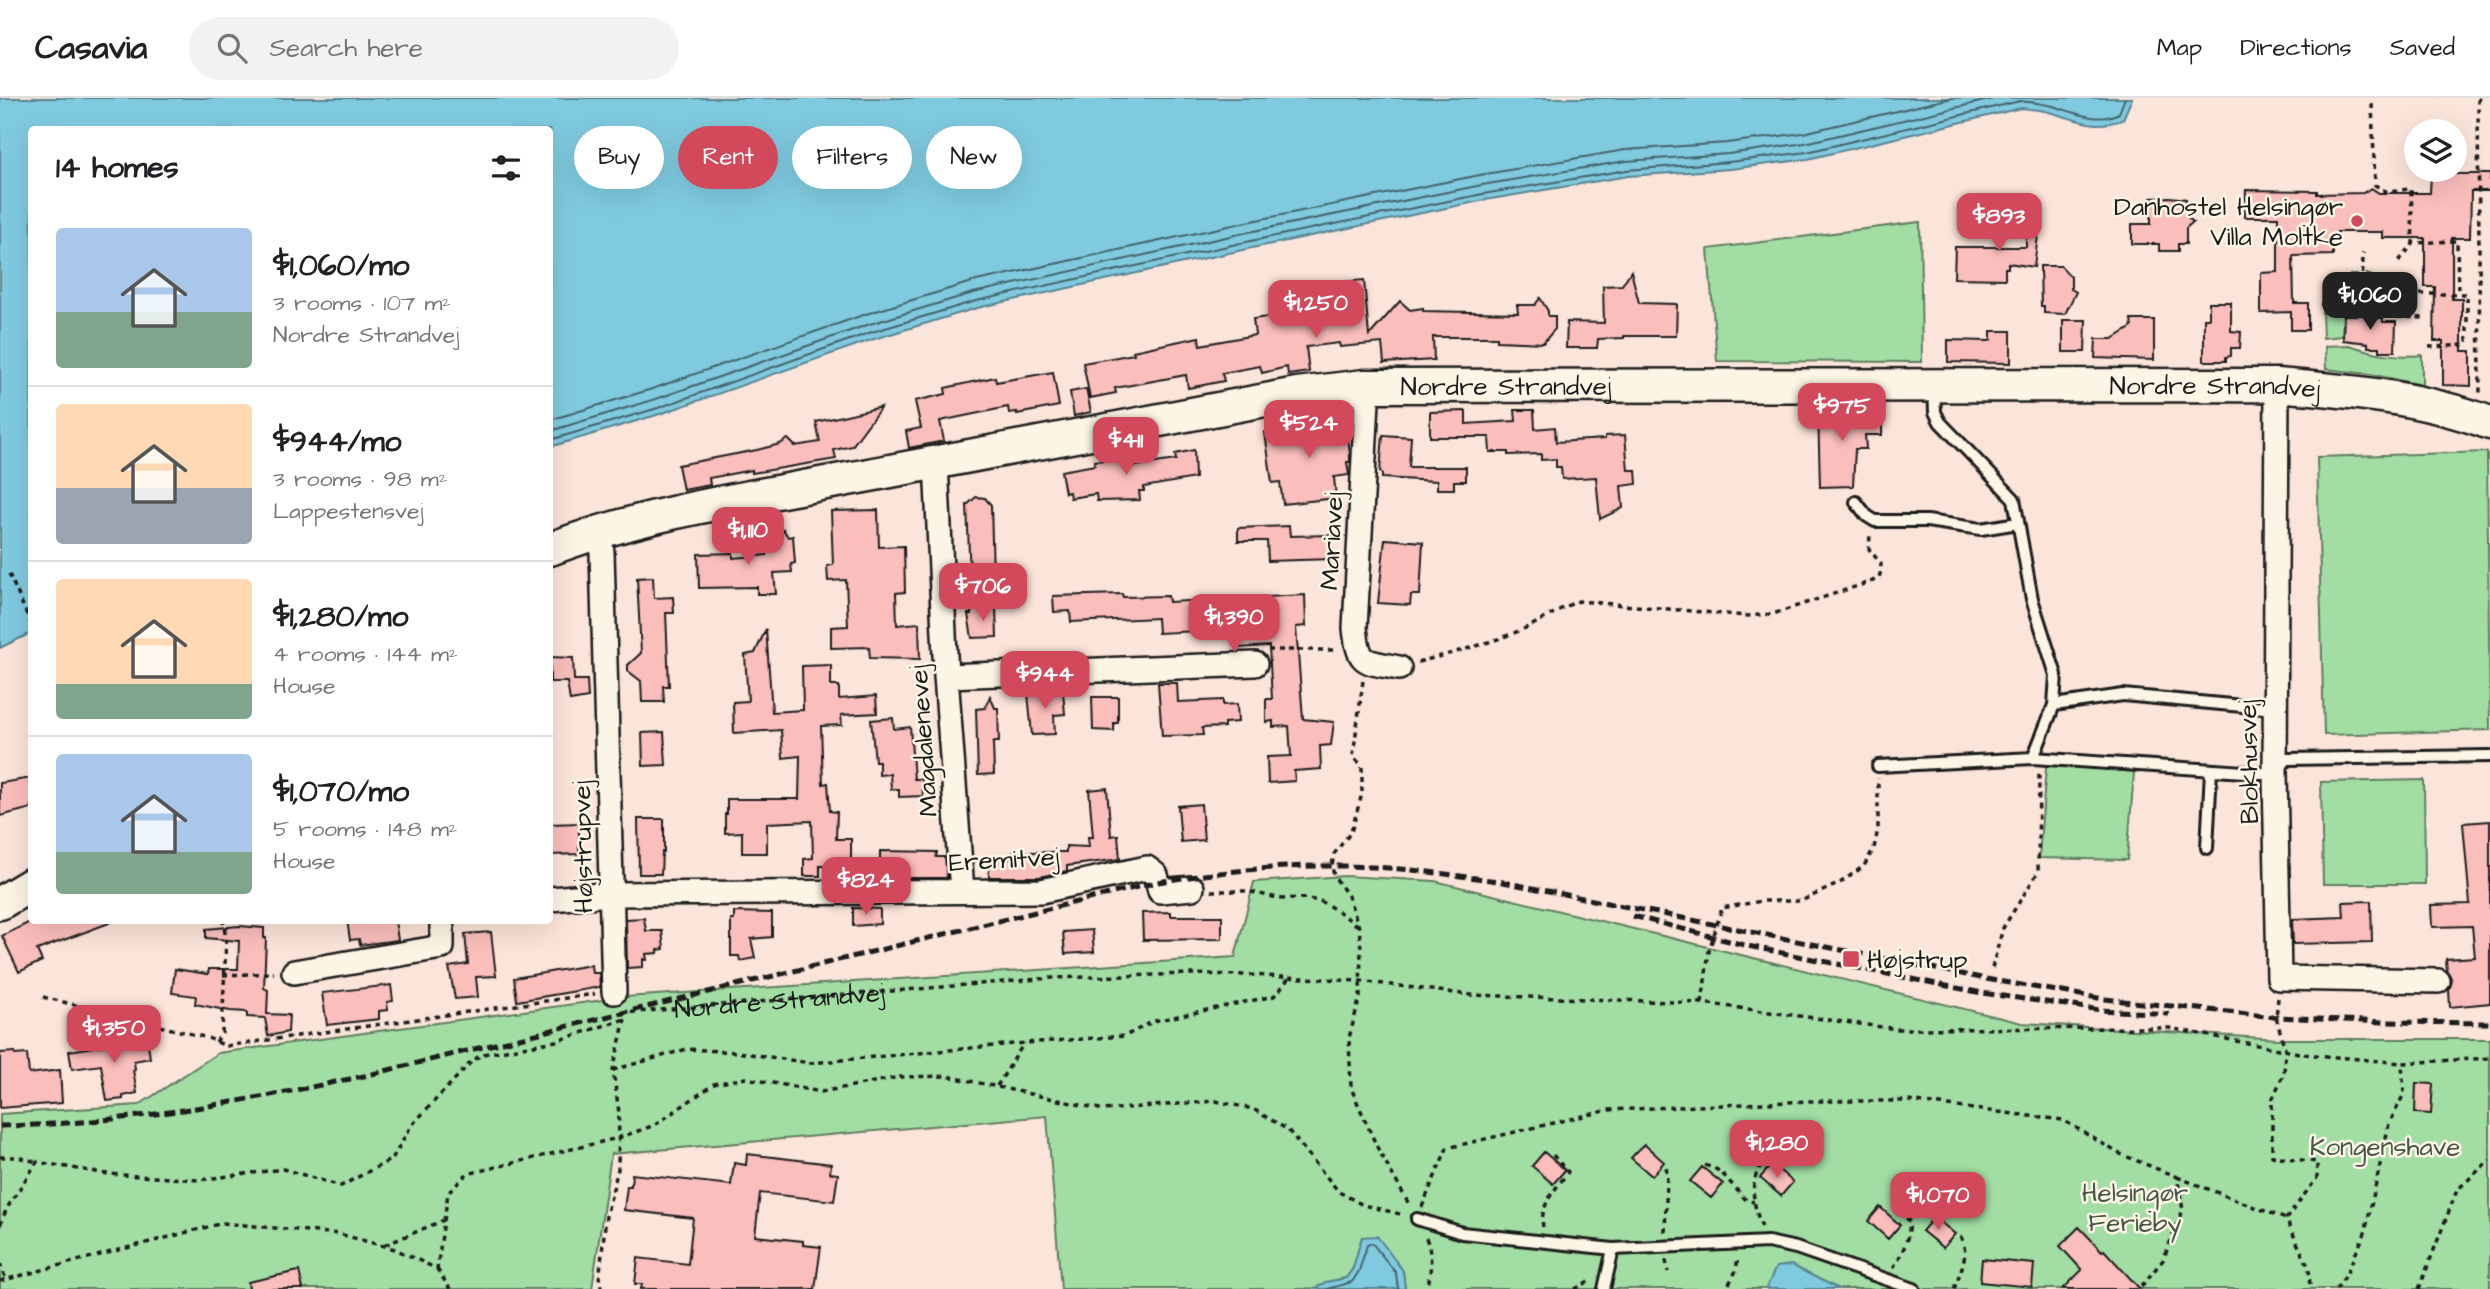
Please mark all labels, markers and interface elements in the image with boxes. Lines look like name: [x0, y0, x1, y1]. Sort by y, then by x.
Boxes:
search box: [189, 17, 679, 80]
text: Casavia: [35, 25, 147, 71]
icon: search: [213, 29, 251, 67]
text: Search here: [269, 30, 423, 66]
text: Map: [2157, 31, 2202, 65]
text: Directions: [2240, 31, 2352, 65]
text: Saved: [2390, 31, 2455, 65]
map controls: [2404, 119, 2467, 182]
button: layers: [2404, 119, 2467, 182]
chip: Buy: [574, 126, 664, 189]
chip: Rent: [678, 126, 778, 189]
chip: Filters: [792, 126, 912, 189]
chip: New: [926, 126, 1022, 189]
text: 14 homes: [56, 147, 179, 189]
icon: filters: [487, 149, 525, 187]
place label: Danhostel Helsingør Villa Moltke: [2114, 189, 2343, 255]
pin: $893: [1958, 194, 2040, 253]
text: $893: [1973, 200, 2025, 232]
marker: Danhostel Helsingør Villa Moltke: [2349, 213, 2365, 229]
text: $1,060/mo: [273, 245, 409, 287]
icon: home: [112, 256, 196, 340]
pin: $1,060: [2313, 272, 2427, 332]
text: $1,060: [2338, 279, 2402, 311]
pin: $1,250: [1259, 280, 1373, 340]
text: 3 rooms · 107 m²: [273, 287, 451, 319]
text: $1,250: [1284, 287, 1348, 319]
text: Nordre Strandvej: [273, 319, 459, 351]
street label: Nordre Strandvej: [2110, 368, 2322, 408]
street label: Nordre Strandvej: [1401, 369, 1612, 405]
pin: $975: [1801, 384, 1883, 443]
text: $975: [1814, 390, 1870, 422]
pin: $524: [1268, 400, 1350, 460]
text: $524: [1280, 407, 1338, 439]
pin: $411: [1085, 418, 1167, 477]
text: $944/mo: [273, 421, 402, 463]
text: $411: [1109, 424, 1143, 456]
icon: home: [112, 432, 196, 516]
text: 3 rooms · 98 m²: [273, 463, 447, 495]
street label: Mariavej: [1311, 491, 1353, 591]
text: Lappestensvej: [273, 495, 423, 527]
pin: $1,110: [691, 508, 805, 567]
text: $1,110: [728, 514, 768, 546]
pin: $706: [942, 564, 1024, 623]
text: $706: [955, 570, 1011, 602]
pin: $1,390: [1177, 594, 1291, 654]
text: $1,280/mo: [273, 596, 408, 638]
text: $1,390: [1204, 601, 1264, 633]
icon: home: [112, 607, 196, 691]
text: 4 rooms · 144 m²: [273, 638, 458, 670]
pin: $944: [1004, 652, 1086, 711]
text: $944: [1016, 658, 1074, 690]
street label: Magdalenevej: [901, 663, 949, 818]
text: House: [273, 670, 336, 702]
street label: Blokhusvej: [2230, 699, 2268, 825]
text: $1,070/mo: [273, 771, 409, 813]
street label: Højstrupvej: [564, 780, 602, 914]
icon: home: [112, 782, 196, 866]
text: 5 rooms · 148 m²: [273, 813, 457, 845]
street label: Eremitvej: [948, 839, 1061, 881]
text: House: [273, 845, 336, 877]
pin: $824: [825, 858, 907, 917]
text: $824: [838, 864, 894, 896]
place label: Højstrup: [1867, 942, 1968, 978]
marker: Højstrup: [1841, 949, 1861, 969]
street label: Nordre Strandvej: [673, 975, 886, 1028]
pin: $1,350: [57, 1006, 171, 1065]
text: $1,350: [83, 1012, 145, 1044]
pin: $1,280: [1720, 1121, 1834, 1180]
text: $1,280: [1746, 1127, 1808, 1159]
park label: Kongenshave: [2310, 1129, 2460, 1167]
pin: $1,070: [1881, 1172, 1995, 1232]
park label: Helsingør Ferieby: [2082, 1175, 2188, 1243]
text: $1,070: [1906, 1179, 1970, 1211]

